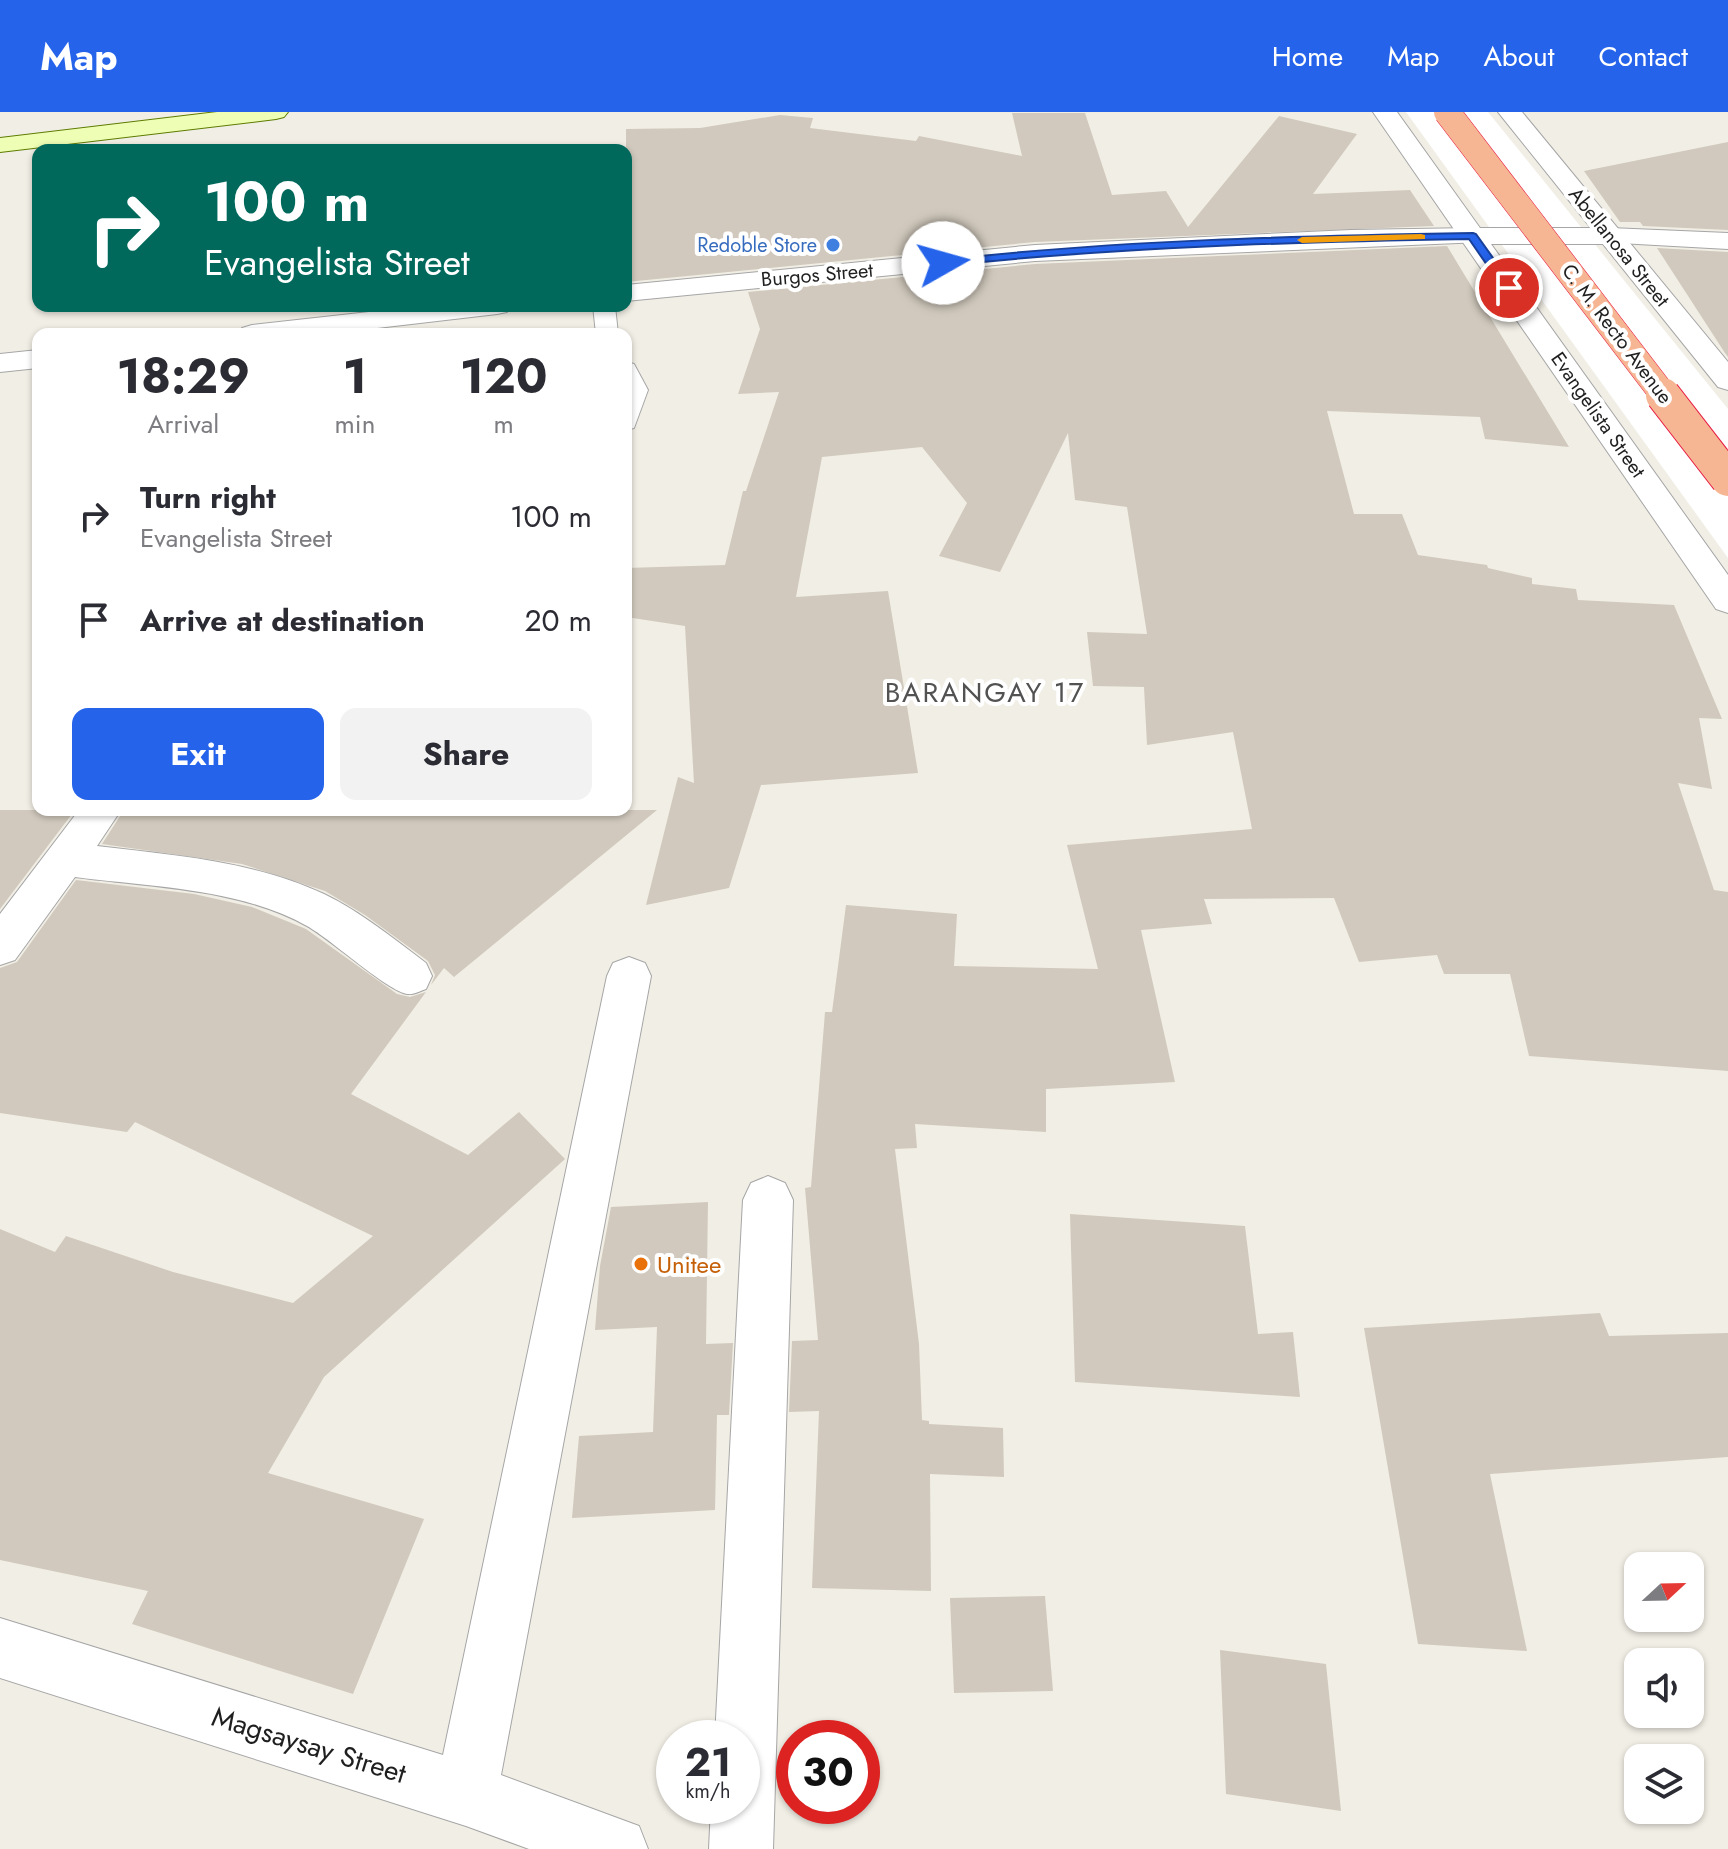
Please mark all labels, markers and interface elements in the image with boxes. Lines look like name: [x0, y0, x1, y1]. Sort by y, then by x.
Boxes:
text: Map: [40, 29, 118, 84]
text: Home: [1272, 36, 1343, 77]
text: Map: [1387, 36, 1439, 77]
text: About: [1483, 36, 1555, 77]
text: Contact: [1599, 36, 1688, 77]
text: 100 m: [204, 161, 369, 242]
icon: right: [72, 176, 176, 280]
street label: Abellanosa Street: [1562, 181, 1677, 313]
position arrow: [901, 221, 985, 305]
place label: Redoble Store: [697, 231, 817, 260]
text: Evangelista Street: [204, 236, 470, 288]
marker: Redoble Store: [824, 236, 842, 254]
pin: [1475, 254, 1543, 322]
street label: Burgos Street: [760, 256, 874, 294]
street label: C. M. Recto Avenue: [1555, 258, 1679, 410]
icon: arrive: [1487, 266, 1531, 310]
text: 18:29: [117, 342, 250, 411]
text: 1: [343, 342, 367, 411]
text: 120: [460, 342, 548, 411]
street label: Evangelista Street: [1544, 346, 1652, 484]
text: Arrival: [147, 405, 219, 443]
text: min: [335, 405, 375, 443]
text: m: [494, 405, 514, 443]
text: Turn right: [140, 476, 276, 519]
icon: right: [72, 494, 116, 538]
text: 100 m: [510, 495, 592, 538]
text: Evangelista Street: [140, 519, 332, 557]
icon: arrive: [72, 598, 116, 642]
text: Arrive at destination: [140, 599, 425, 642]
text: 20 m: [525, 599, 592, 642]
district label: BARANGAY 17: [885, 672, 1085, 713]
button: Exit: [72, 708, 324, 800]
button: Share: [340, 708, 592, 800]
place label: Unitee: [657, 1247, 721, 1282]
marker: Unitee: [632, 1255, 650, 1273]
north arrow: [1624, 1552, 1704, 1632]
map controls: [1624, 1552, 1704, 1824]
button: sound: [1624, 1648, 1704, 1728]
street label: Magsaysay Street: [207, 1696, 411, 1794]
speed limit sign: 30: [776, 1720, 880, 1824]
text: 21: [685, 1733, 731, 1791]
button: layers: [1624, 1744, 1704, 1824]
text: km/h: [685, 1777, 731, 1806]

